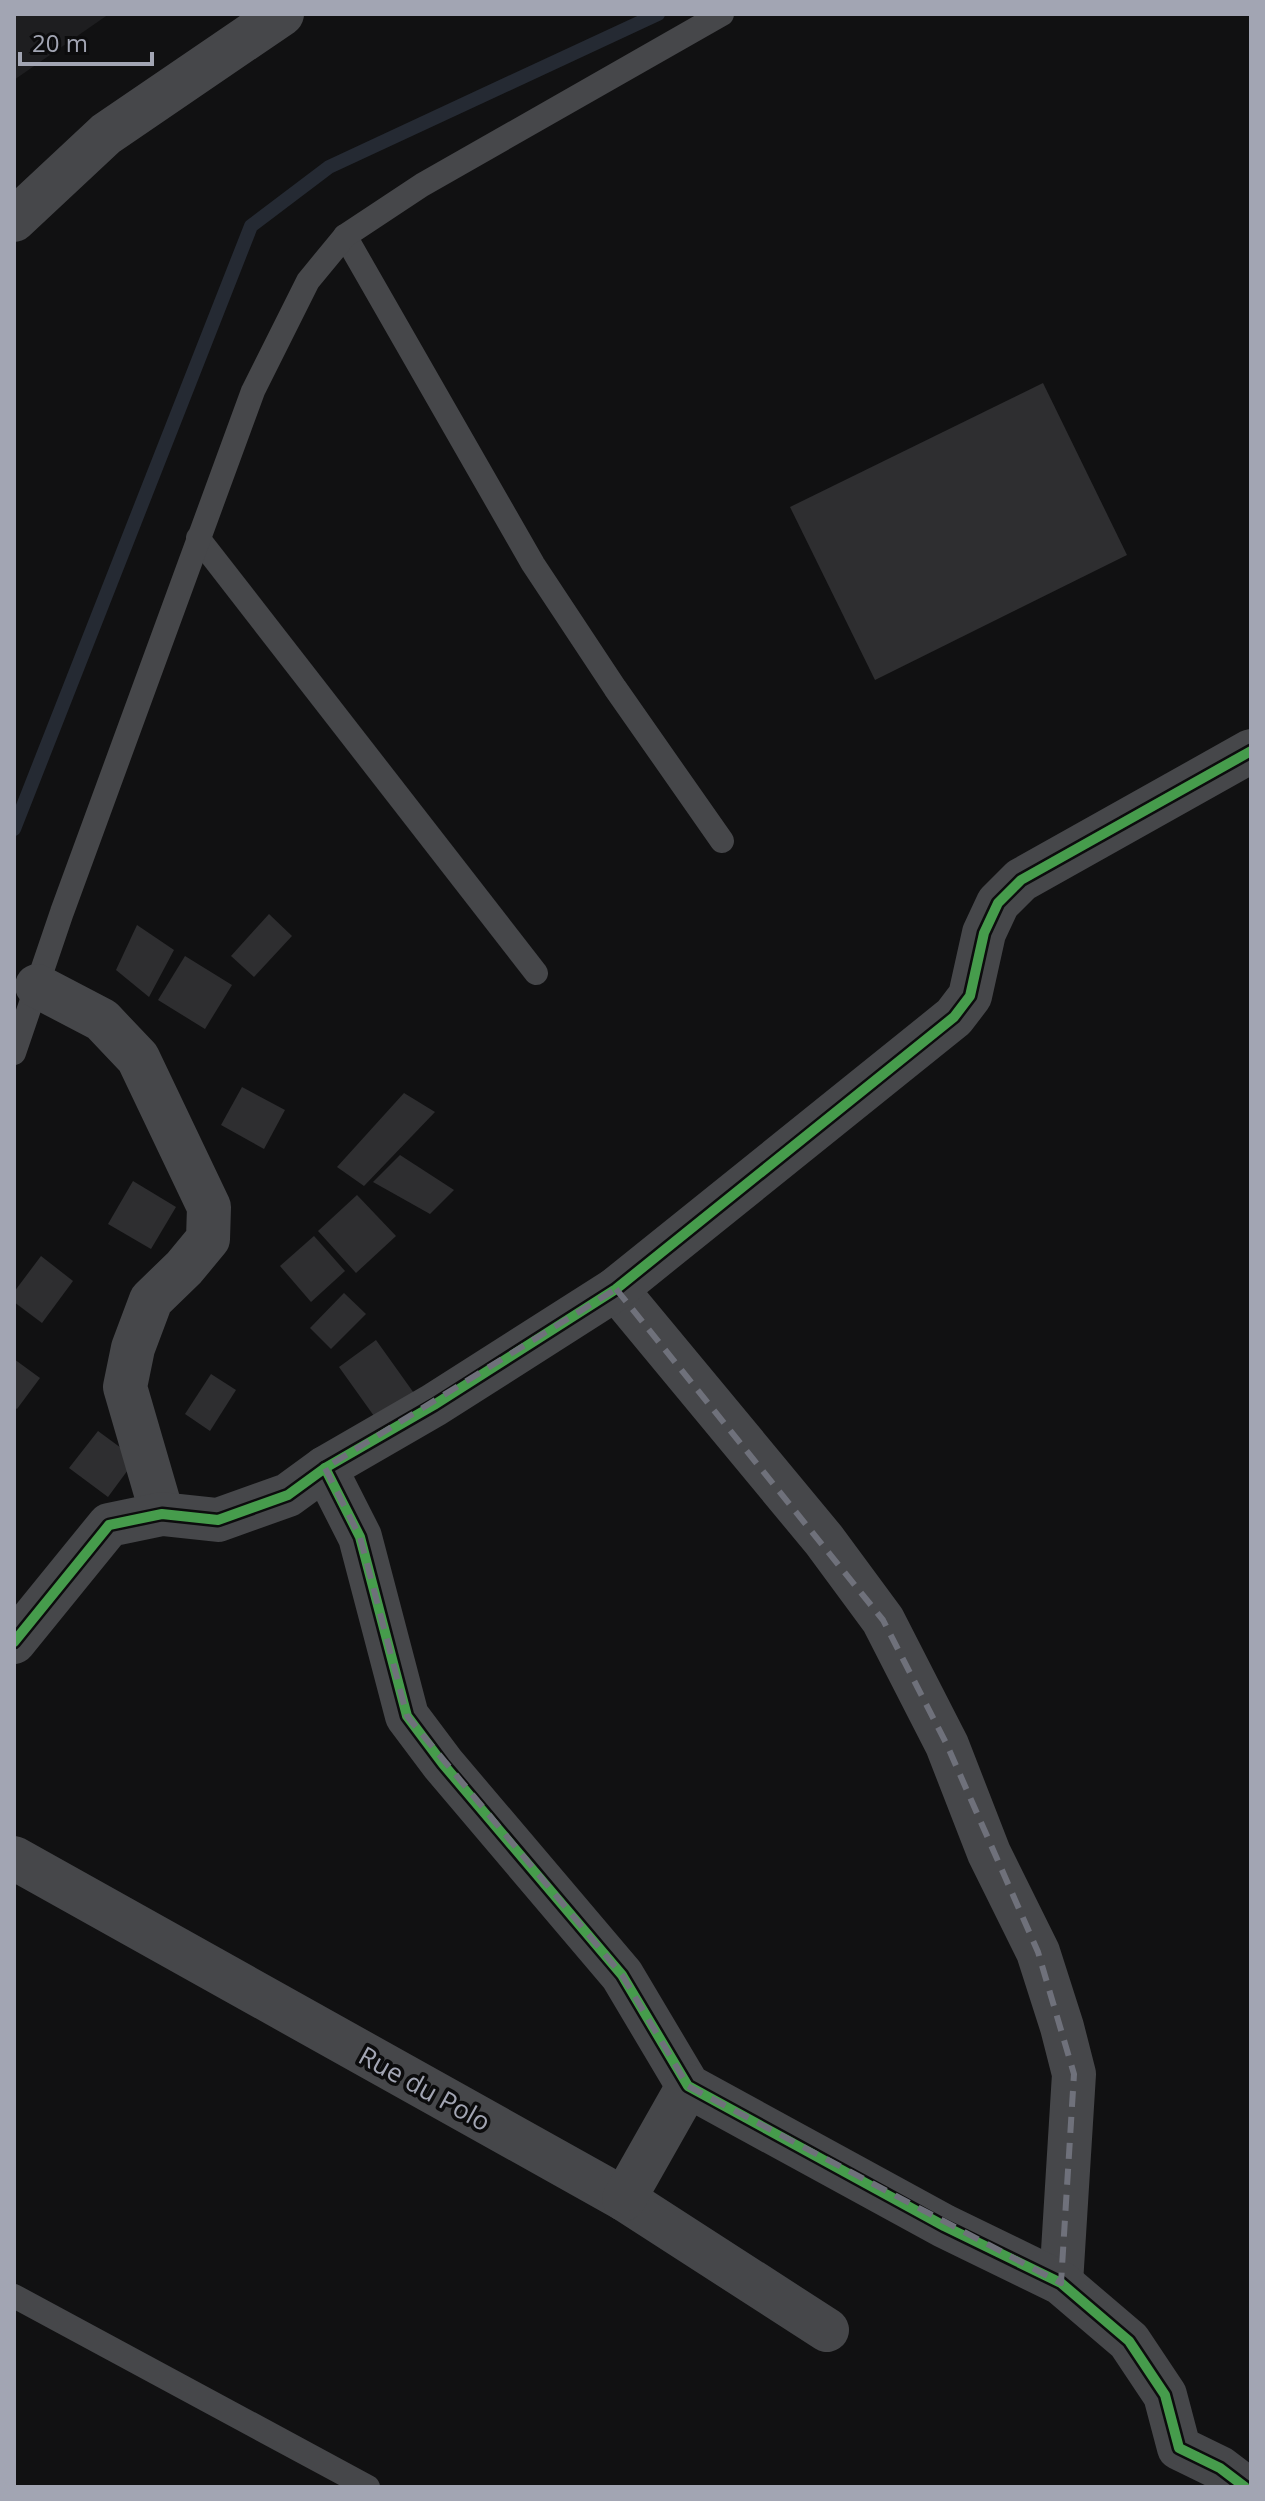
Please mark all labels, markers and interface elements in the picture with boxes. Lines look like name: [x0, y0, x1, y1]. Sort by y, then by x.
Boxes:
scale bar: [20, 16, 152, 66]
text: 20 m: [32, 26, 88, 59]
street label: Rue du Polo: [353, 2037, 497, 2139]

